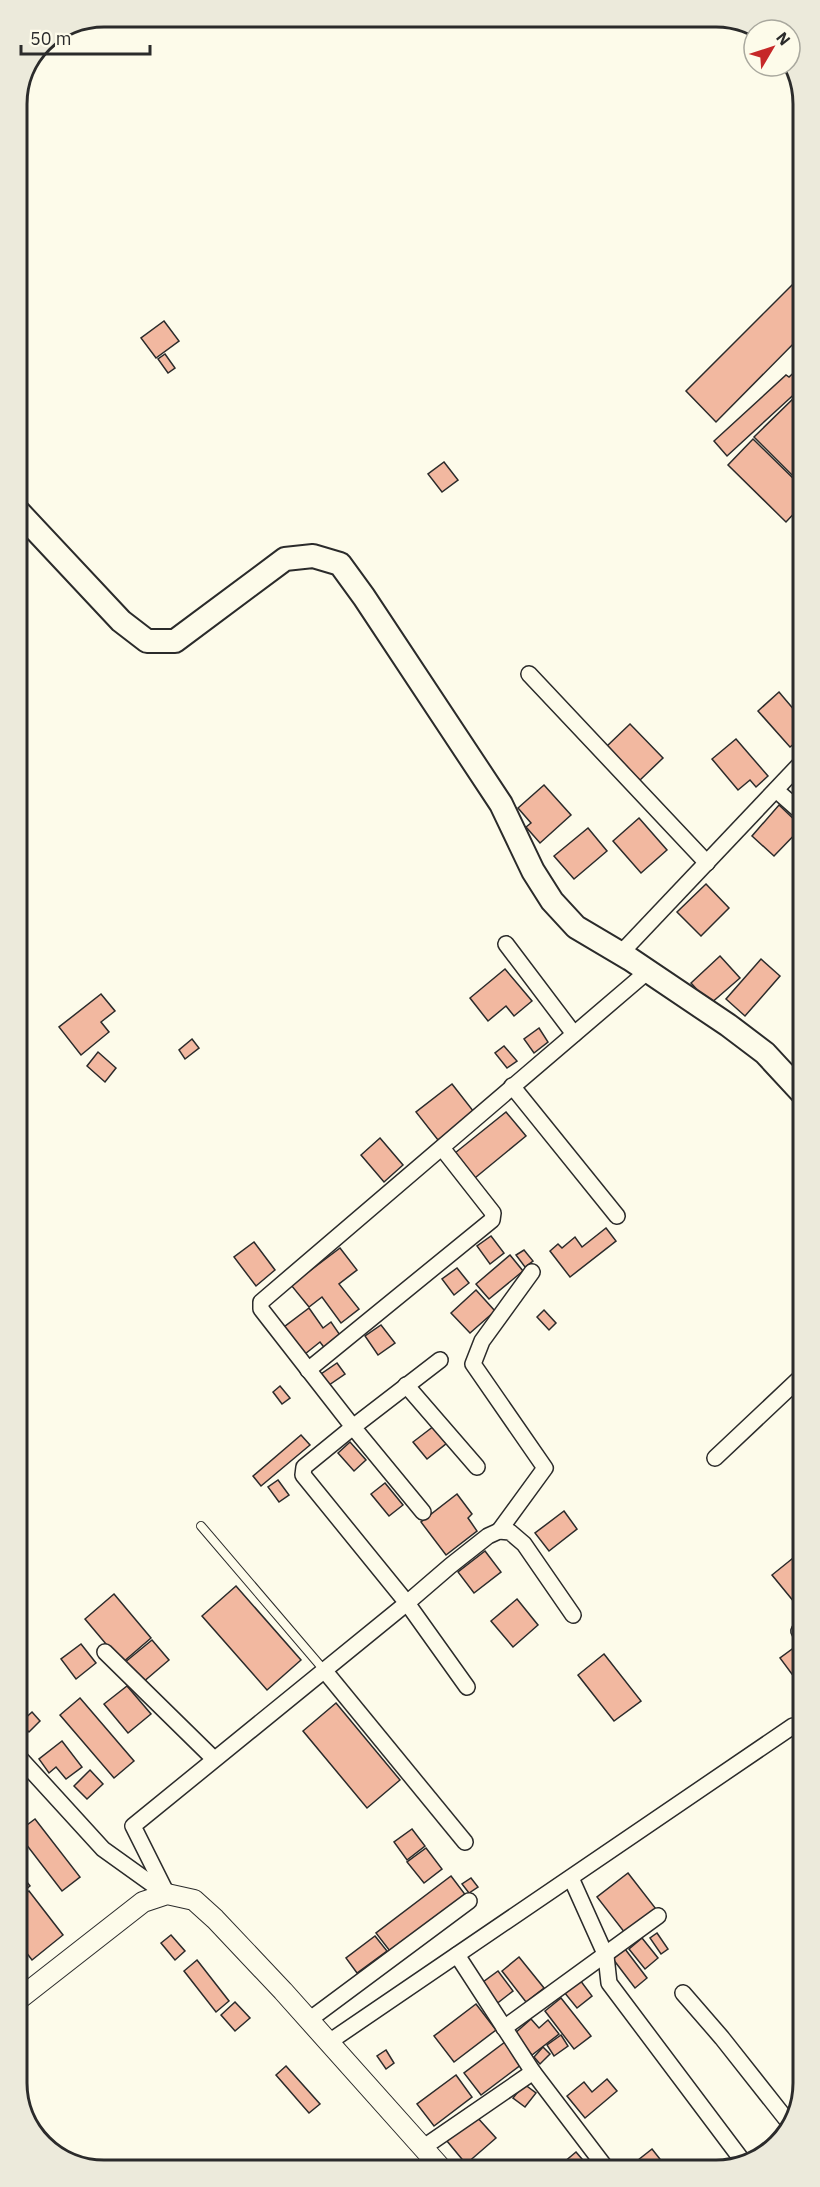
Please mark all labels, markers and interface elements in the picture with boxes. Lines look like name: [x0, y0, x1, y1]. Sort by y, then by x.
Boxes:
scale bar: [21, 18, 150, 56]
north arrow: [742, 18, 802, 78]
text: 50 m: [30, 27, 72, 50]
text: N: [772, 28, 795, 49]

